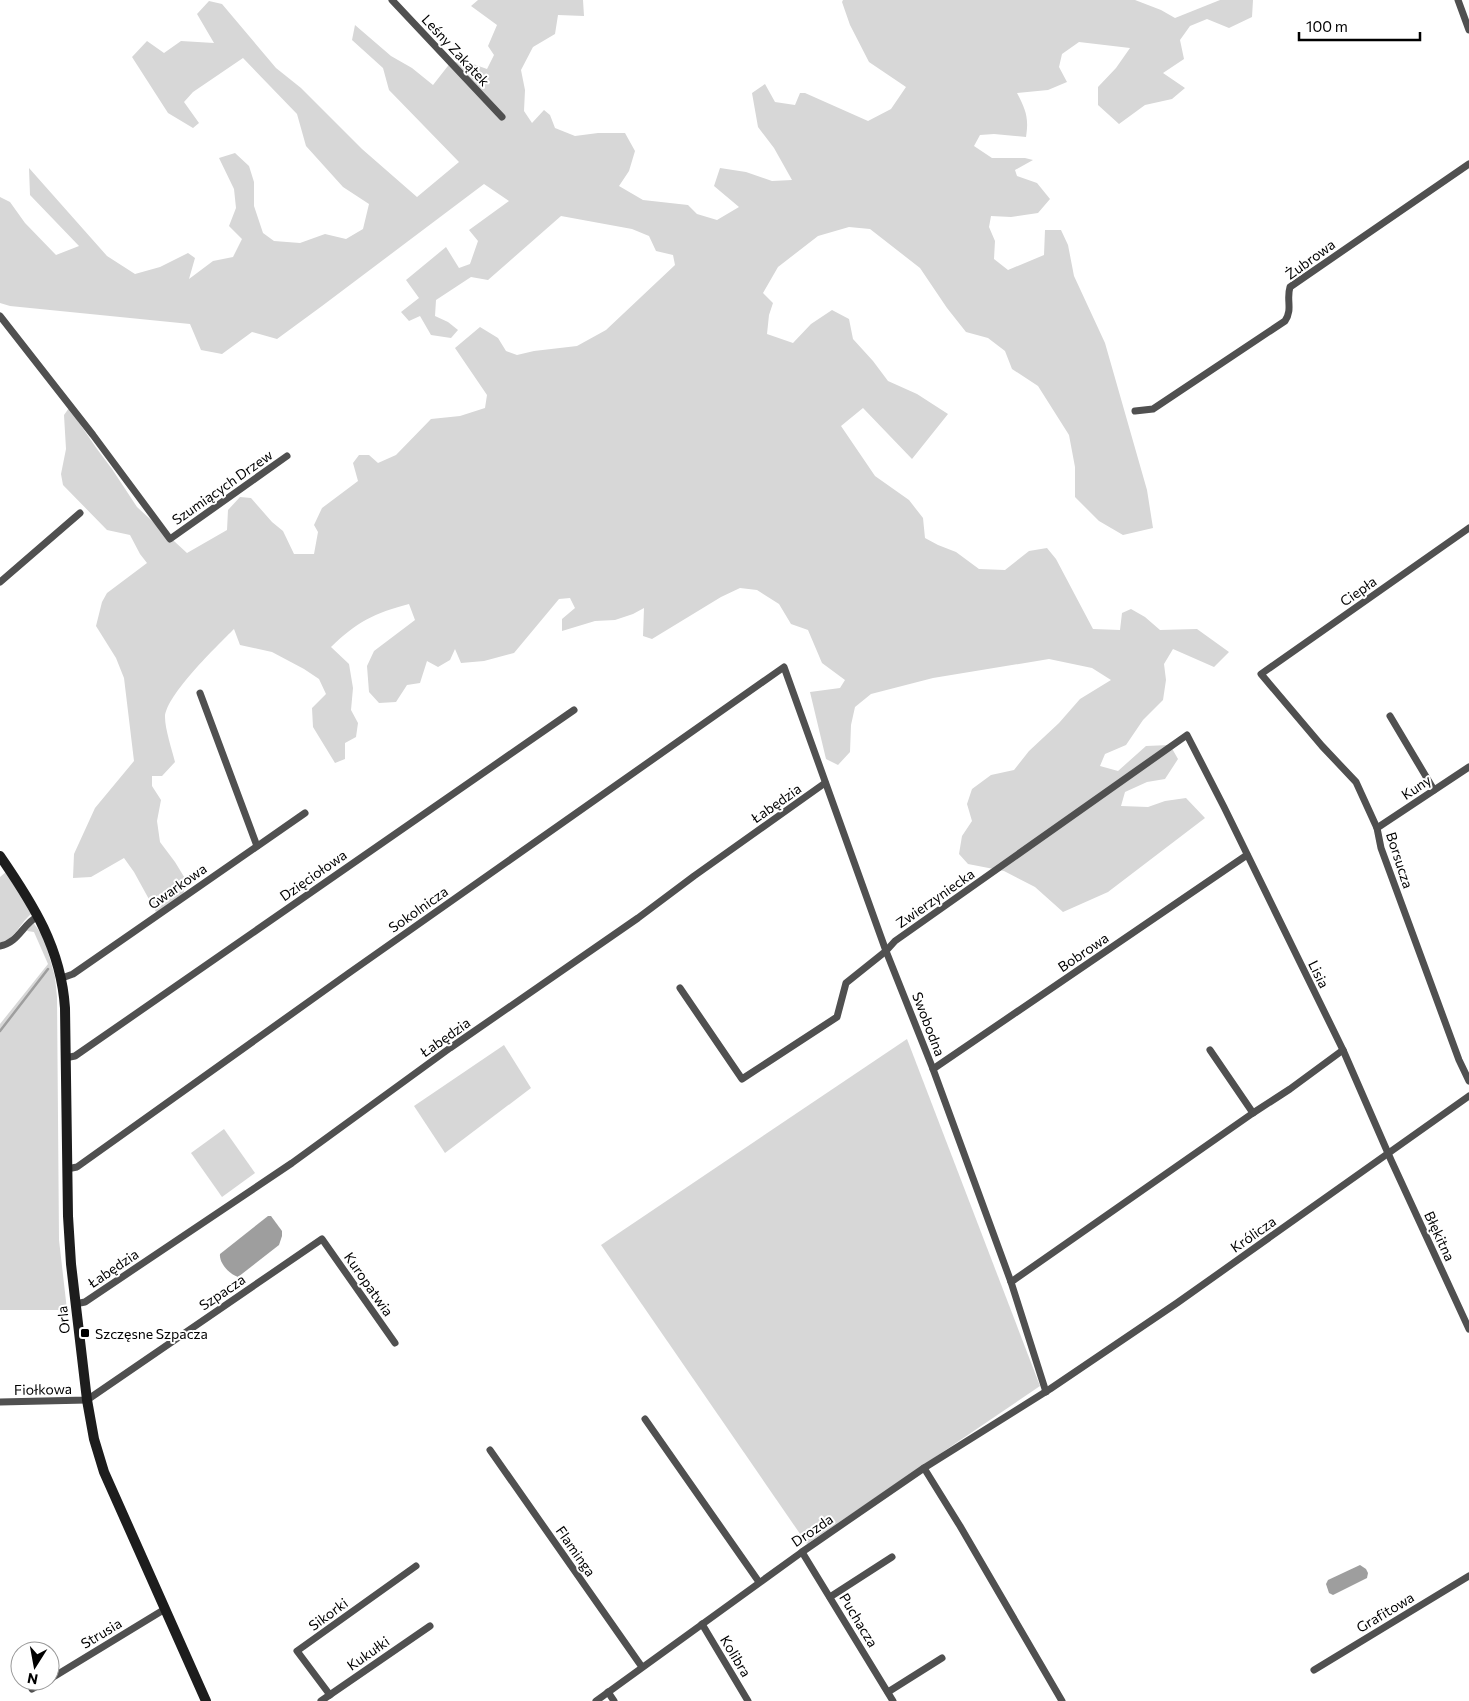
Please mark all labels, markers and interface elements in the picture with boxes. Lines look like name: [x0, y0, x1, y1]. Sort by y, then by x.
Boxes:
scale bar: [1299, 10, 1420, 42]
street label: Leśny Zakątek: [418, 11, 494, 90]
text: 100 m: [1306, 17, 1348, 35]
street label: Żubrowa: [1282, 235, 1338, 283]
street label: Szumiących Drzew: [168, 446, 276, 528]
street label: Ciepła: [1337, 572, 1379, 610]
street label: Kuny: [1398, 771, 1434, 803]
street label: Łabędzia: [747, 780, 804, 827]
street label: Borsucza: [1383, 830, 1417, 890]
street label: Dzięciołowa: [276, 846, 350, 904]
street label: Gwarkowa: [144, 860, 210, 912]
street label: Zwierzyniecka: [893, 865, 977, 931]
street label: Sokolnicza: [385, 882, 451, 936]
street label: Bobrowa: [1054, 929, 1112, 975]
street label: Lisia: [1305, 957, 1333, 991]
street label: Swobodna: [909, 990, 949, 1058]
street label: Łabędzia: [416, 1014, 473, 1061]
street label: Błękitna: [1421, 1208, 1459, 1264]
street label: Królicza: [1227, 1212, 1279, 1256]
street label: Łabędzia: [84, 1245, 141, 1292]
street label: Kuropatwia: [341, 1249, 397, 1319]
street label: Szpacza: [196, 1270, 248, 1314]
street label: Orla: [53, 1305, 73, 1335]
place label: Szczęsne Szpacza: [95, 1325, 208, 1342]
marker: Szczęsne Szpacza: [79, 1327, 91, 1339]
street label: Fiołkowa: [14, 1380, 72, 1398]
street label: Drozda: [788, 1510, 836, 1550]
street label: Flaminga: [553, 1523, 599, 1579]
street label: Grafitowa: [1353, 1588, 1417, 1636]
street label: Puchacza: [836, 1590, 882, 1650]
street label: Sikorki: [305, 1594, 351, 1634]
street label: Strusia: [78, 1614, 124, 1652]
street label: Kukułki: [344, 1632, 392, 1674]
street label: Kolibra: [717, 1632, 755, 1680]
north arrow: [10, 1641, 60, 1691]
text: N: [26, 1670, 39, 1689]

